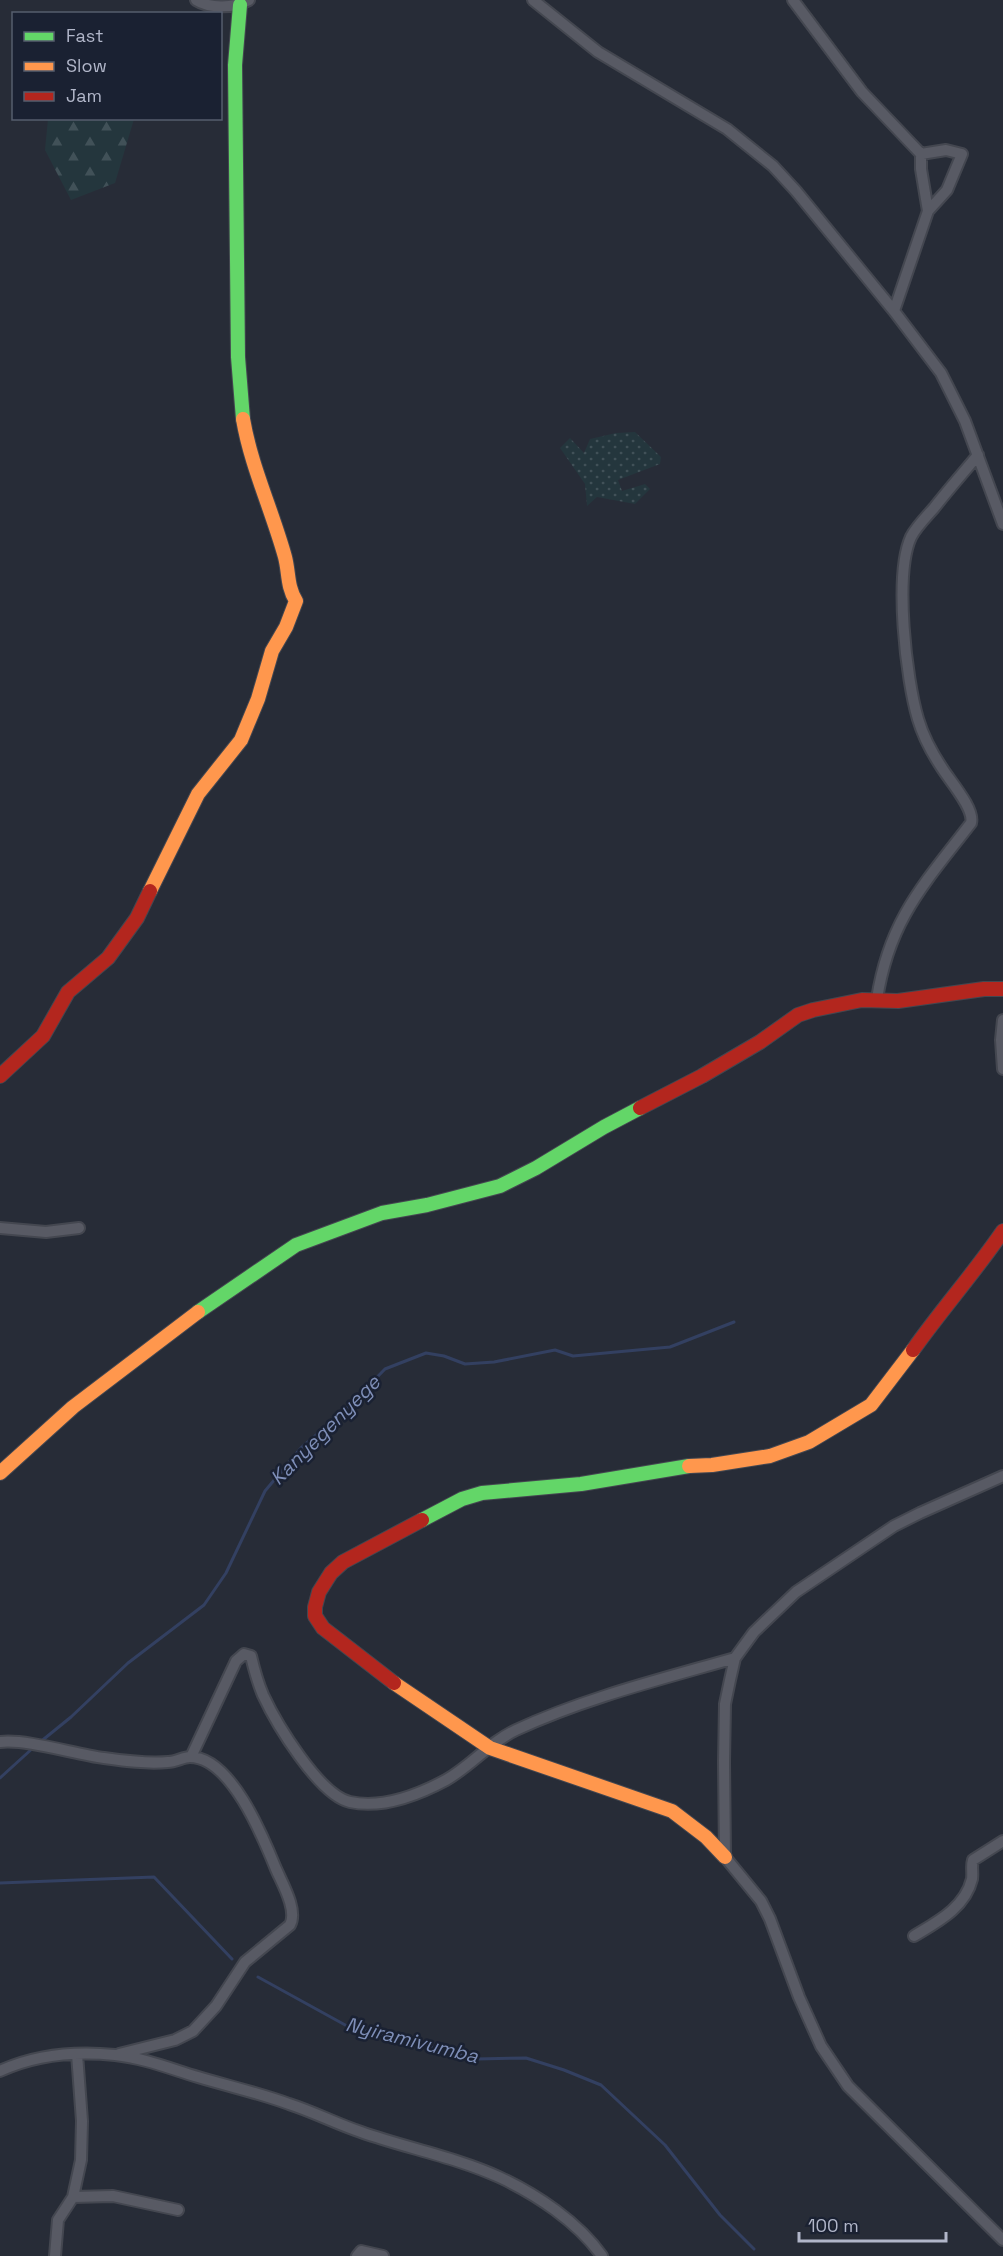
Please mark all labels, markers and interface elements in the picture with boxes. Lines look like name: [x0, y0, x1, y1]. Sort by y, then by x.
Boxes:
legend: [12, 12, 222, 120]
text: Fast: [66, 24, 103, 47]
text: Slow: [66, 54, 107, 77]
text: Jam: [66, 84, 102, 107]
water label: Kanyegenyege: [264, 1369, 386, 1491]
water label: Nyiramivumba: [343, 2011, 482, 2069]
scale bar: [799, 2205, 946, 2243]
text: 100 m: [808, 2214, 859, 2237]

